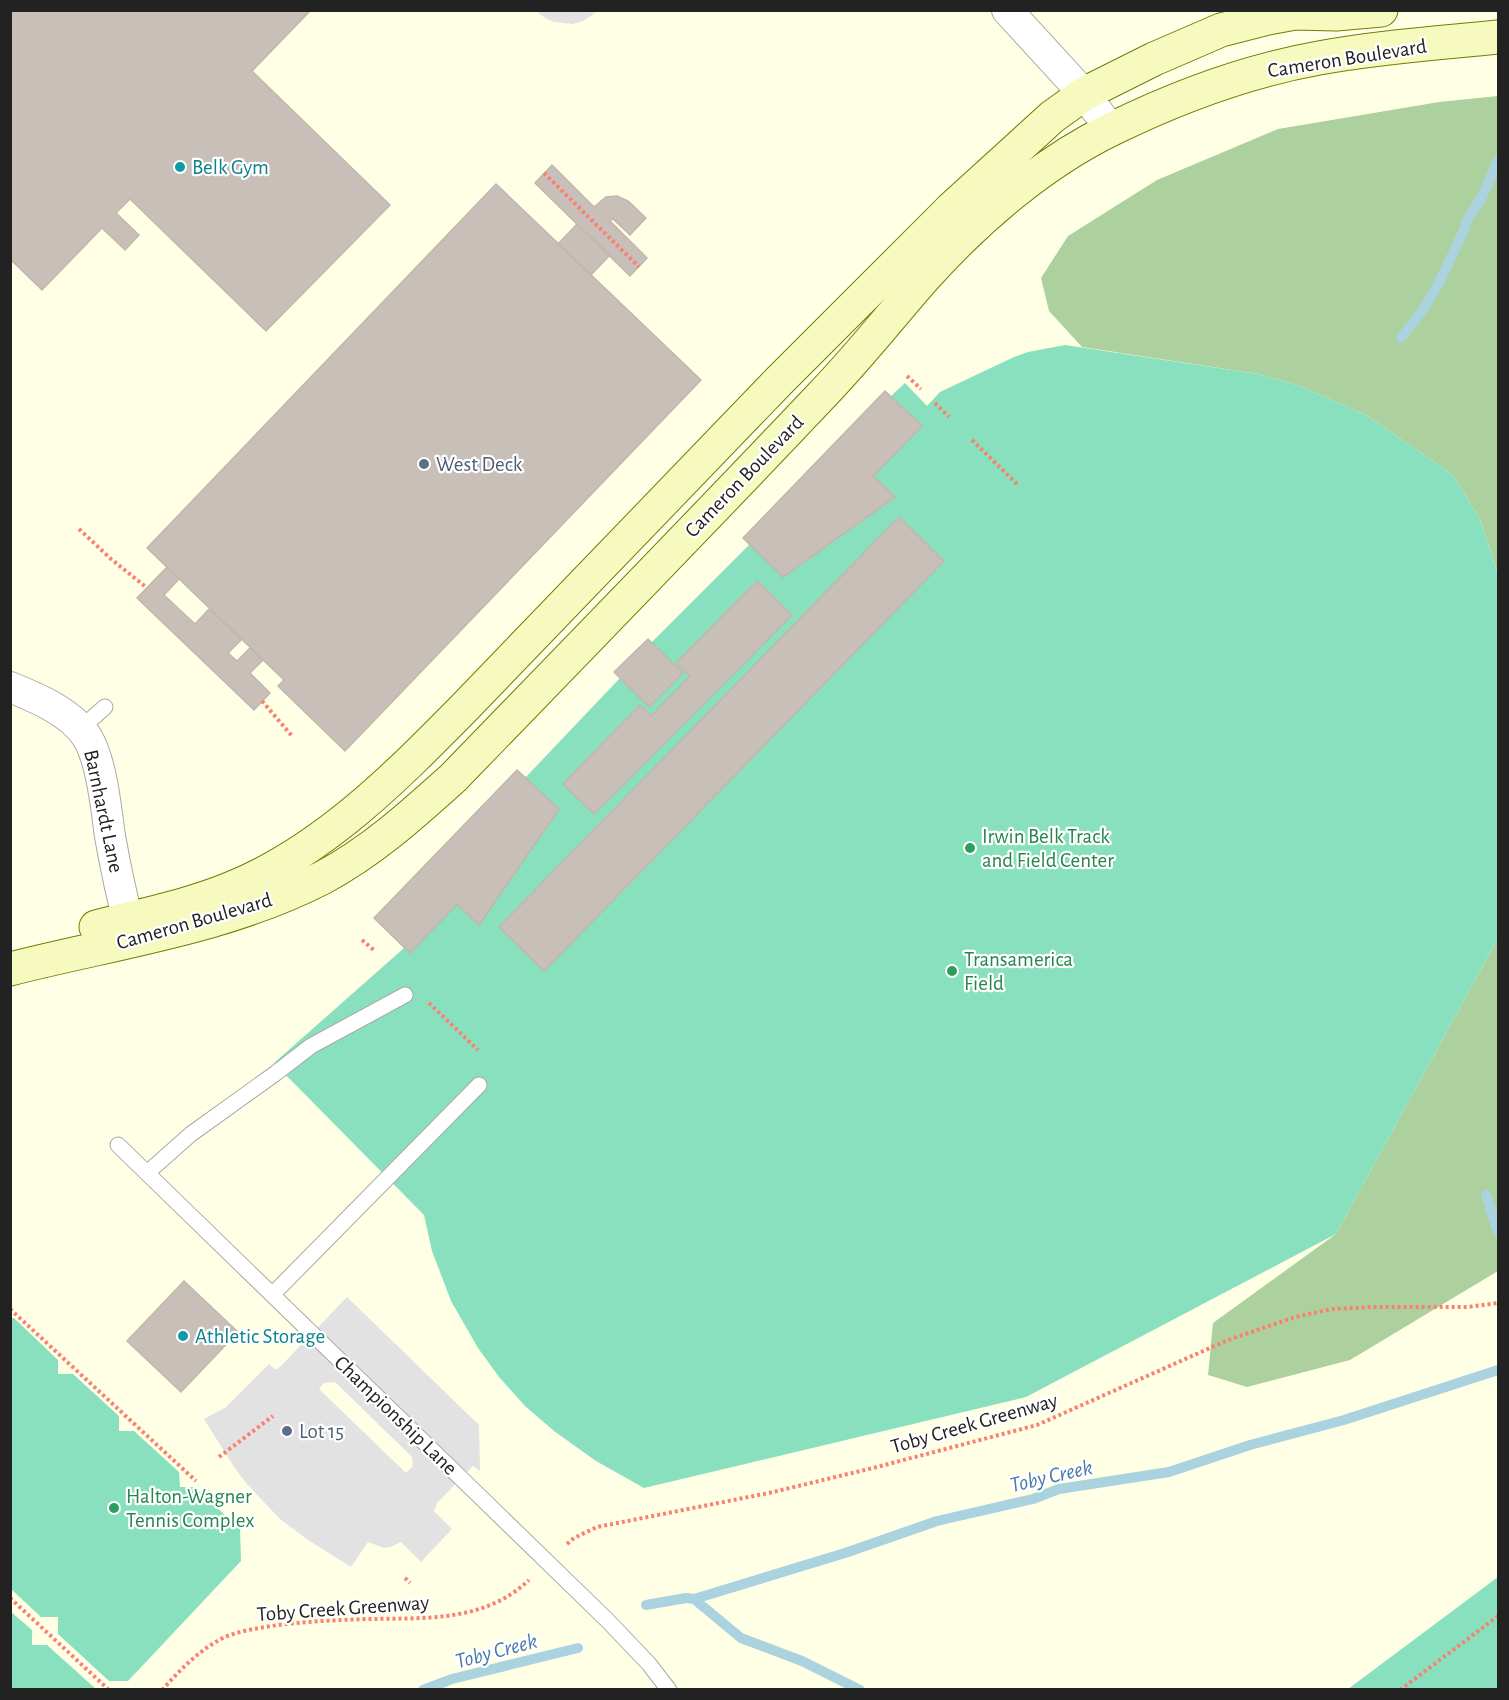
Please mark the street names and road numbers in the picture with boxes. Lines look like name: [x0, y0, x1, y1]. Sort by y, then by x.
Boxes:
street label: Cameron Boulevard: [1266, 36, 1428, 81]
street label: Cameron Boulevard: [681, 411, 808, 541]
street label: Barnhardt Lane: [80, 748, 127, 875]
street label: Cameron Boulevard: [114, 889, 274, 954]
street label: Championship Lane: [330, 1352, 461, 1479]
street label: Toby Creek Greenway: [888, 1390, 1060, 1457]
street label: Toby Creek Greenway: [256, 1592, 430, 1625]

